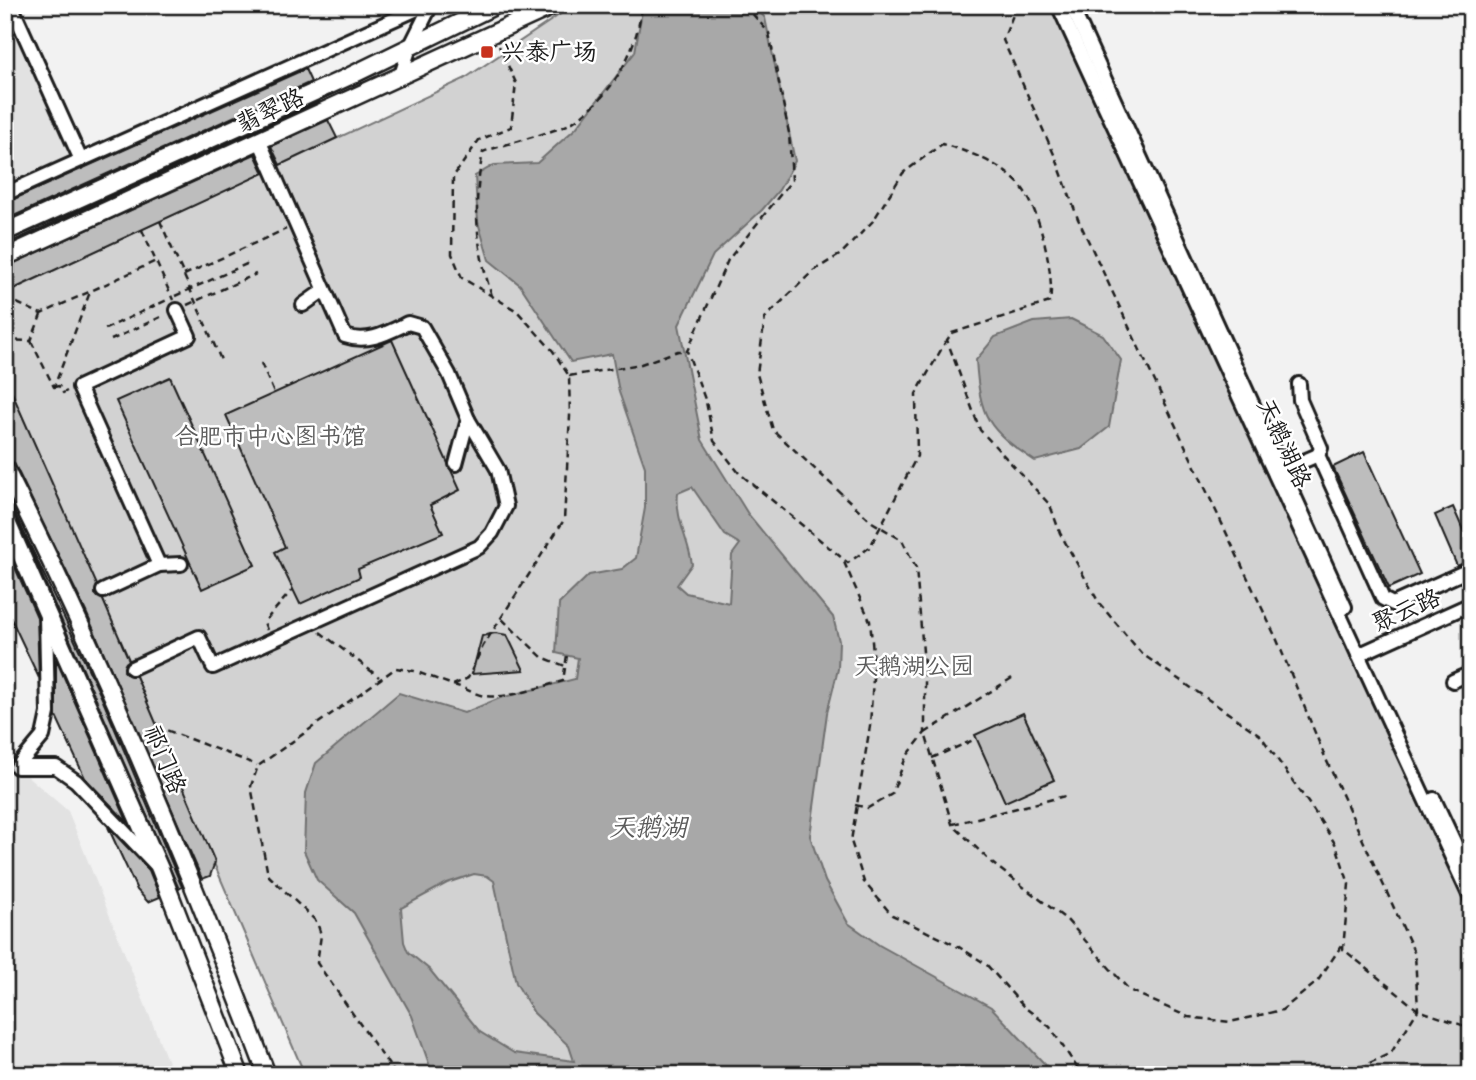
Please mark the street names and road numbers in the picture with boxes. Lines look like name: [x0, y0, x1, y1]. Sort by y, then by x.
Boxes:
street label: 翡翠路: [231, 80, 309, 140]
street label: 天鹅湖路: [1249, 393, 1319, 493]
street label: 聚云路: [1367, 581, 1445, 639]
street label: 祁门路: [136, 720, 194, 798]

